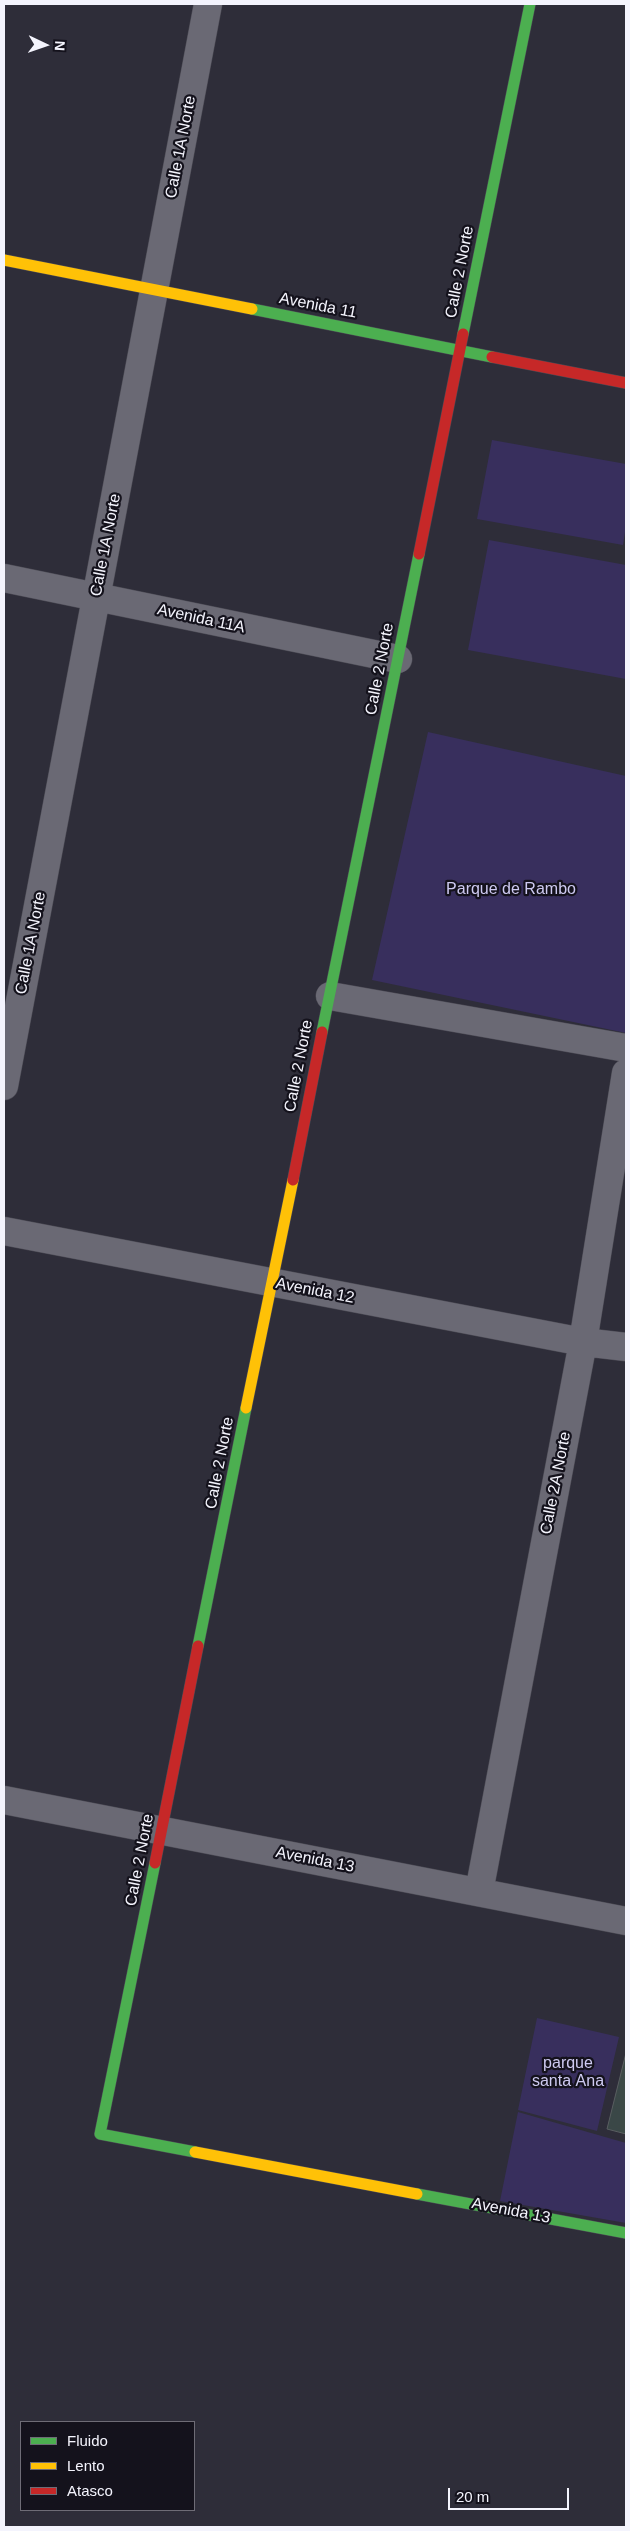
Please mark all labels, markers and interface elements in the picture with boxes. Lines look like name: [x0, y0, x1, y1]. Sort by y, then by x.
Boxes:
north arrow: [20, 20, 70, 70]
text: N: [52, 40, 68, 51]
street label: Calle 1A Norte: [162, 94, 200, 200]
street label: Calle 2 Norte: [442, 224, 478, 320]
street label: Avenida 11: [278, 289, 358, 323]
street label: Calle 1A Norte: [87, 492, 125, 598]
street label: Avenida 11A: [155, 600, 247, 638]
street label: Calle 2 Norte: [362, 621, 398, 717]
park label: Parque de Rambo: [446, 880, 576, 900]
street label: Calle 1A Norte: [12, 890, 50, 996]
street label: Calle 2 Norte: [281, 1018, 317, 1114]
street label: Avenida 12: [274, 1274, 356, 1308]
street label: Calle 2 Norte: [202, 1415, 238, 1511]
street label: Calle 2A Norte: [537, 1430, 575, 1536]
street label: Calle 2 Norte: [122, 1812, 158, 1908]
street label: Avenida 13: [274, 1843, 356, 1877]
park label: parque santa Ana: [532, 2054, 604, 2092]
street label: Avenida 13: [470, 2194, 552, 2228]
legend: [20, 2421, 195, 2511]
text: Fluido: [67, 2432, 108, 2449]
text: Lento: [67, 2457, 105, 2474]
scale bar: [450, 2478, 571, 2510]
text: Atasco: [67, 2482, 113, 2499]
text: 20 m: [456, 2488, 489, 2505]

